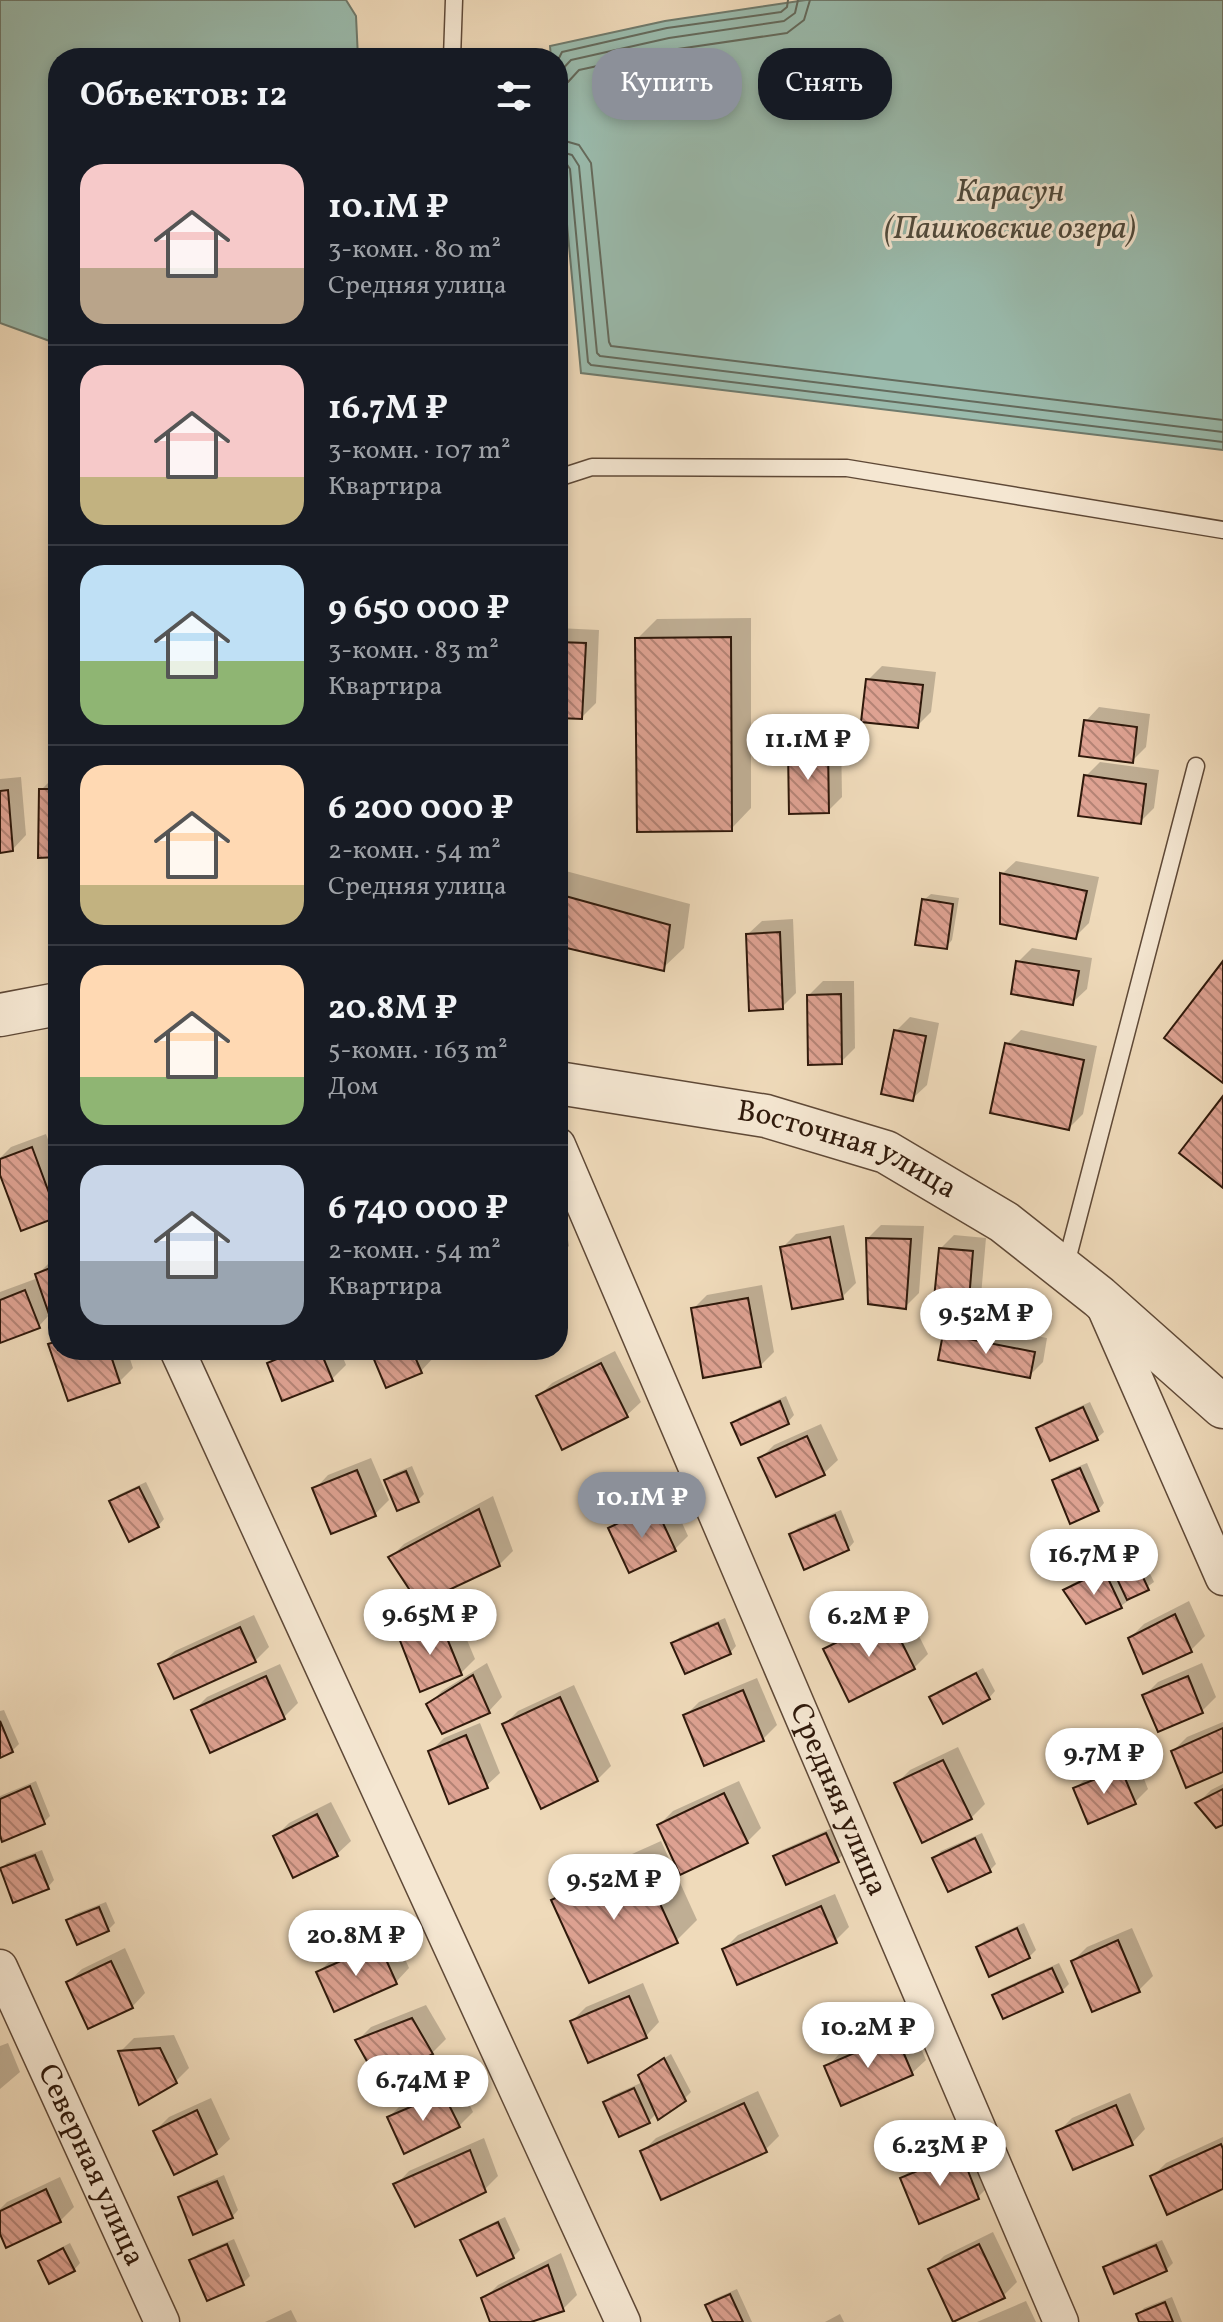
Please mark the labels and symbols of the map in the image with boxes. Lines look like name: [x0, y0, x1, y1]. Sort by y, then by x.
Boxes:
water label: Карасун (Пашковские озера): [884, 171, 1136, 252]
pin: 11.1M ₽: [734, 714, 882, 782]
street label: Восточная улица: [734, 1091, 964, 1210]
pin: 9.52M ₽: [912, 1288, 1060, 1356]
pin: 10.1M ₽: [568, 1472, 716, 1540]
pin: 16.7M ₽: [1020, 1529, 1168, 1597]
pin: 9.65M ₽: [356, 1589, 504, 1657]
pin: 6.2M ₽: [804, 1591, 934, 1659]
street label: Средняя улица: [778, 1697, 898, 1903]
pin: 9.7M ₽: [1039, 1728, 1169, 1796]
pin: 9.52M ₽: [540, 1854, 688, 1922]
pin: 20.8M ₽: [282, 1910, 430, 1978]
pin: 10.2M ₽: [794, 2002, 942, 2070]
pin: 6.74M ₽: [349, 2055, 497, 2123]
street label: Северная улица: [26, 2057, 155, 2273]
pin: 6.23M ₽: [866, 2120, 1014, 2188]

